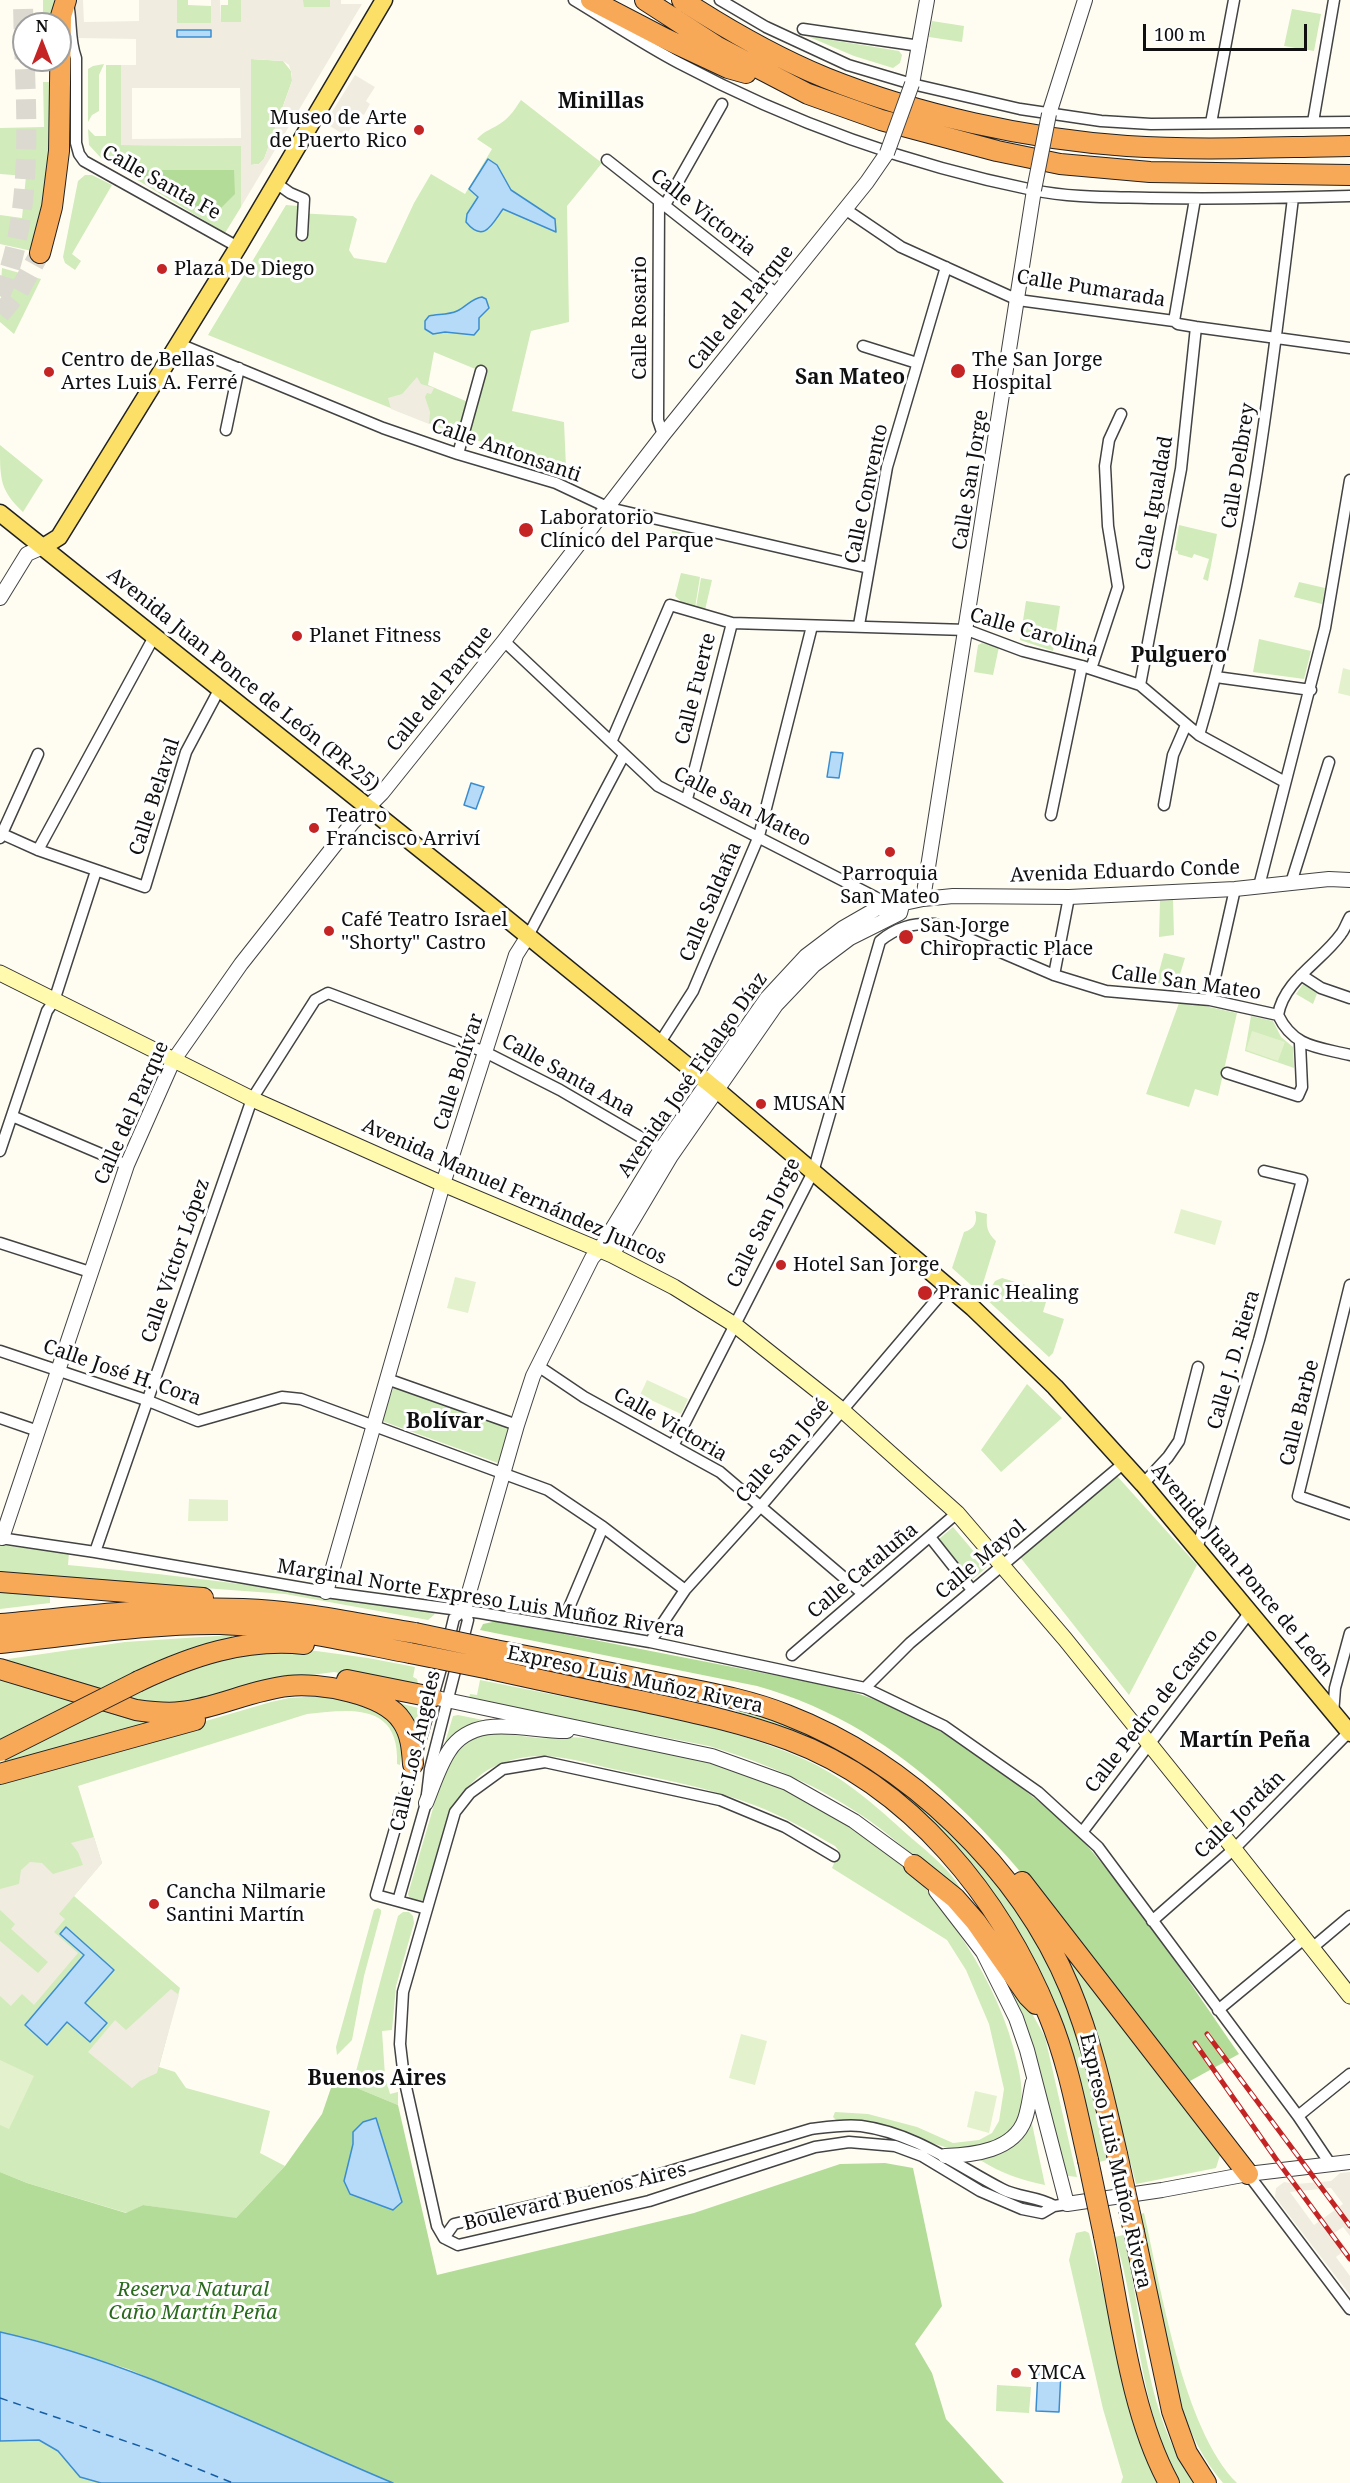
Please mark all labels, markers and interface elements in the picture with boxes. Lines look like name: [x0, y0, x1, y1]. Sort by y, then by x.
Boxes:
north arrow: [12, 12, 72, 72]
scale bar: [1146, 12, 1310, 50]
text: N: [36, 15, 48, 37]
text: 100 m: [1154, 22, 1206, 46]
district label: Minillas: [558, 89, 644, 115]
place label: Museo de Arte de Puerto Rico: [269, 106, 407, 153]
marker: Museo de Arte de Puerto Rico: [412, 123, 426, 137]
street label: Calle Santa Fe: [97, 140, 225, 226]
street label: Calle Victoria: [645, 164, 761, 262]
street label: Calle del Parque: [683, 240, 799, 376]
street label: Calle Rosario: [628, 256, 652, 380]
place label: Plaza De Diego: [174, 257, 315, 281]
marker: Plaza De Diego: [155, 262, 169, 276]
street label: Calle Pumarada: [1015, 265, 1167, 313]
place label: Centro de Bellas Artes Luis A. Ferré: [61, 348, 238, 395]
place label: The San Jorge Hospital: [972, 348, 1103, 395]
marker: The San Jorge Hospital: [949, 362, 967, 380]
marker: Centro de Bellas Artes Luis A. Ferré: [42, 365, 56, 379]
district label: San Mateo: [795, 365, 905, 391]
street label: Calle Delbrey: [1217, 401, 1261, 531]
street label: Calle San Jorge: [948, 408, 994, 552]
street label: Calle Antonsanti: [428, 414, 584, 488]
street label: Calle Convento: [840, 422, 894, 566]
street label: Calle Igualdad: [1131, 434, 1179, 572]
place label: Laboratorio Clínico del Parque: [540, 506, 714, 553]
marker: Laboratorio Clínico del Parque: [517, 521, 535, 539]
street label: Avenida Juan Ponce de León (PR-25): [102, 563, 384, 797]
street label: Calle Carolina: [967, 603, 1101, 663]
street label: Calle del Parque: [382, 621, 498, 757]
place label: Planet Fitness: [309, 624, 441, 648]
marker: Planet Fitness: [290, 629, 304, 643]
street label: Calle Fuerte: [671, 631, 721, 747]
district label: Pulguero: [1131, 643, 1227, 669]
street label: Calle Belaval: [125, 735, 185, 859]
street label: Calle San Mateo: [669, 762, 815, 852]
place label: Teatro Francisco Arriví: [326, 804, 480, 851]
marker: Teatro Francisco Arriví: [307, 821, 321, 835]
street label: Calle Saldaña: [675, 838, 747, 966]
marker: Parroquia San Mateo: [883, 845, 897, 859]
street label: Avenida Eduardo Conde: [1010, 856, 1240, 888]
place label: Parroquia San Mateo: [840, 862, 940, 909]
place label: Café Teatro Israel "Shorty" Castro: [341, 908, 508, 955]
place label: San Jorge Chiropractic Place: [920, 914, 1093, 961]
marker: Café Teatro Israel "Shorty" Castro: [322, 924, 336, 938]
marker: San Jorge Chiropractic Place: [897, 928, 915, 946]
street label: Calle San Mateo: [1109, 961, 1263, 1005]
street label: Avenida José Fidalgo Díaz: [613, 968, 773, 1182]
street label: Calle Bolívar: [429, 1011, 489, 1133]
street label: Calle Santa Ana: [497, 1029, 639, 1123]
street label: Calle del Parque: [90, 1037, 174, 1189]
place label: MUSAN: [773, 1092, 846, 1116]
marker: MUSAN: [754, 1097, 768, 1111]
street label: Avenida Manuel Fernández Juncos: [358, 1114, 670, 1270]
street label: Calle San Jorge: [722, 1154, 806, 1292]
street label: Calle Víctor López: [137, 1176, 215, 1346]
place label: Hotel San Jorge: [793, 1253, 939, 1277]
marker: Hotel San Jorge: [774, 1258, 788, 1272]
place label: Pranic Healing: [938, 1281, 1079, 1305]
marker: Pranic Healing: [916, 1284, 934, 1302]
street label: Calle J. D. Riera: [1203, 1287, 1265, 1433]
street label: Calle José H. Cora: [40, 1335, 204, 1411]
street label: Calle Barbe: [1275, 1357, 1325, 1469]
street label: Calle Victoria: [609, 1383, 731, 1467]
street label: Calle San José: [731, 1394, 835, 1508]
district label: Bolívar: [406, 1409, 484, 1435]
street label: Avenida Juan Ponce de León: [1146, 1459, 1338, 1681]
street label: Calle Mayol: [931, 1515, 1031, 1605]
street label: Calle Cataluña: [803, 1518, 923, 1624]
street label: Marginal Norte Expreso Luis Muñoz Rivera: [275, 1555, 687, 1643]
street label: Calle Pedro de Castro: [1080, 1624, 1224, 1798]
street label: Expreso Luis Muñoz Rivera: [505, 1641, 765, 1719]
street label: Calle Los Ángeles: [386, 1668, 446, 1834]
district label: Martín Peña: [1180, 1728, 1310, 1754]
street label: Calle Jordán: [1190, 1766, 1290, 1864]
place label: Cancha Nilmarie Santini Martín: [166, 1880, 326, 1927]
marker: Cancha Nilmarie Santini Martín: [147, 1897, 161, 1911]
street label: Expreso Luis Muñoz Rivera: [1074, 2031, 1156, 2291]
district label: Buenos Aires: [308, 2066, 446, 2092]
street label: Boulevard Buenos Aires: [461, 2158, 689, 2236]
park label: Reserva Natural Caño Martín Peña: [109, 2278, 277, 2325]
place label: YMCA: [1028, 2361, 1086, 2385]
marker: YMCA: [1009, 2366, 1023, 2380]

